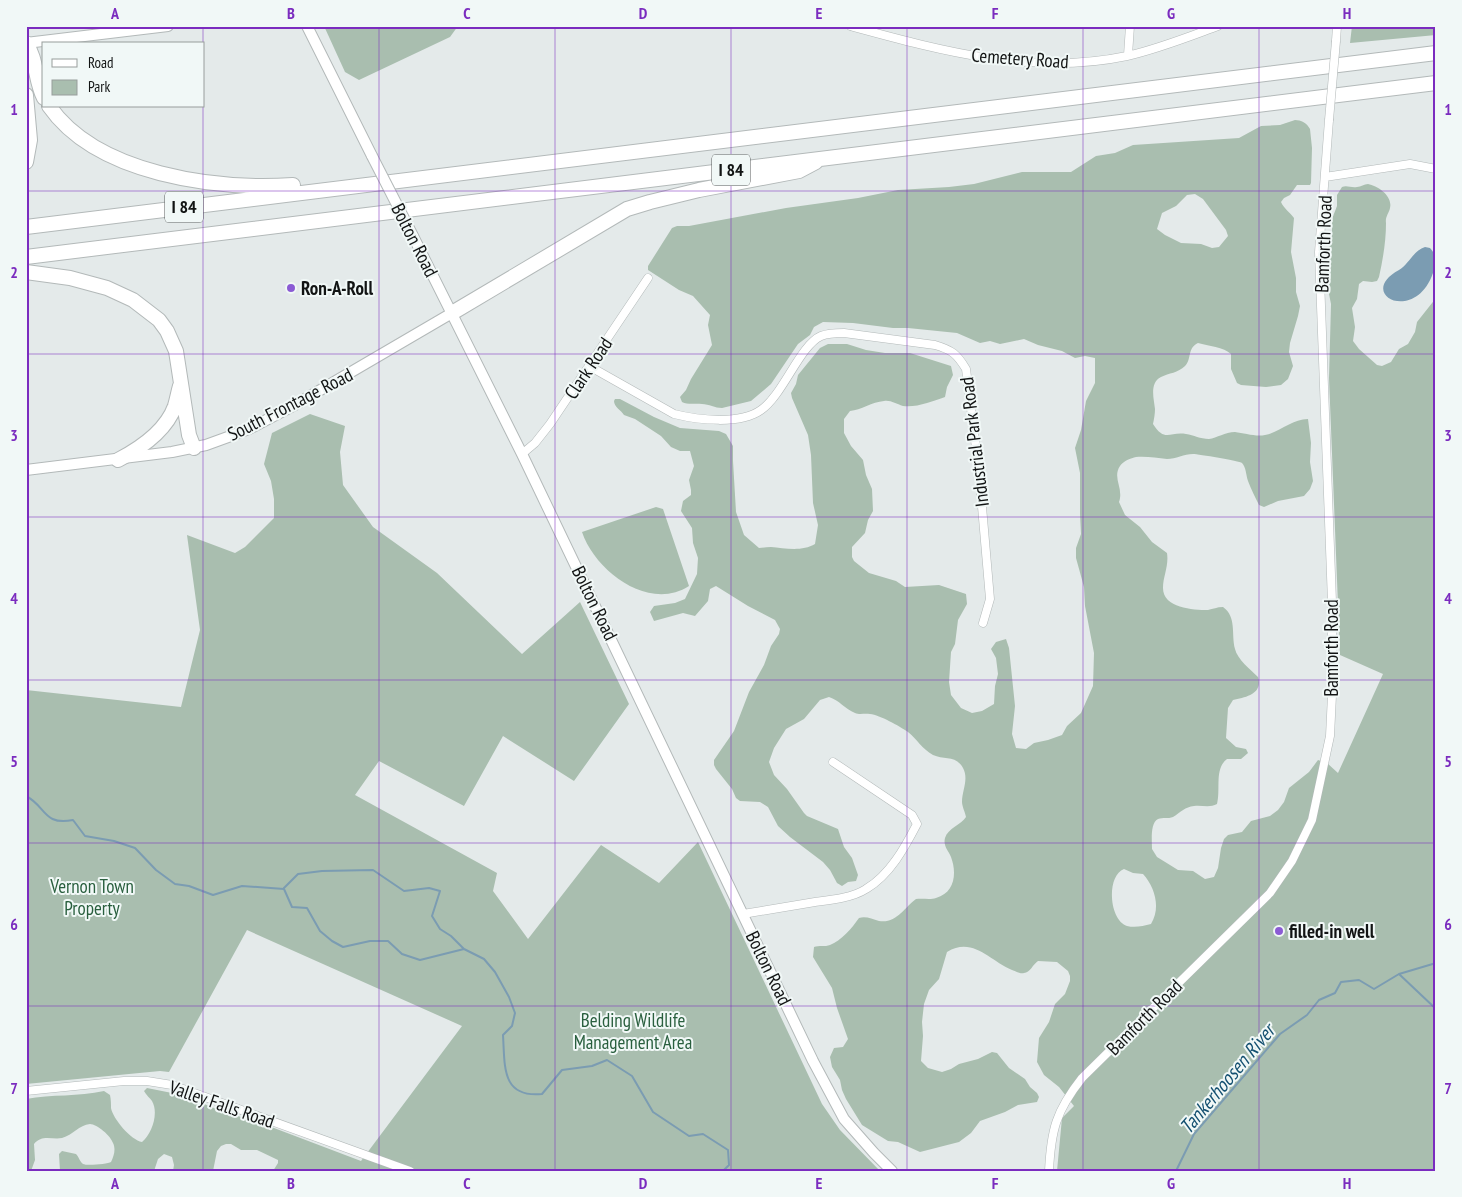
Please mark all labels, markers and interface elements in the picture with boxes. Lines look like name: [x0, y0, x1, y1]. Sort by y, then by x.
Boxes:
text: A: [110, 3, 120, 23]
text: B: [287, 3, 295, 23]
text: C: [463, 3, 471, 23]
text: D: [639, 3, 648, 23]
text: E: [816, 3, 823, 23]
text: F: [992, 3, 999, 23]
text: G: [1167, 3, 1175, 23]
text: H: [1343, 3, 1351, 23]
legend: [42, 42, 205, 108]
street label: Cemetery Road: [971, 43, 1069, 73]
text: Road: [88, 53, 114, 72]
text: Park: [88, 77, 110, 96]
text: 1: [10, 99, 18, 119]
text: 1: [1444, 99, 1452, 119]
road number: I 84: [712, 154, 750, 186]
road number: I 84: [165, 192, 203, 222]
street label: Bamforth Road: [1309, 195, 1337, 293]
street label: Bolton Road: [386, 199, 444, 281]
text: 2: [10, 262, 18, 282]
text: 2: [1444, 262, 1452, 282]
place label: Ron-A-Roll: [301, 276, 373, 300]
marker: Ron-A-Roll: [285, 282, 297, 294]
street label: Clark Road: [559, 333, 617, 403]
street label: South Frontage Road: [223, 362, 357, 446]
street label: Industrial Park Road: [954, 376, 994, 508]
text: 3: [10, 425, 18, 445]
text: 3: [1444, 425, 1452, 445]
street label: Bolton Road: [567, 562, 623, 644]
text: 4: [10, 588, 18, 608]
text: 4: [1444, 588, 1452, 608]
street label: Bamforth Road: [1319, 599, 1343, 697]
text: 5: [10, 751, 18, 771]
text: 5: [1444, 751, 1452, 771]
park label: Vernon Town Property: [49, 874, 134, 920]
text: 6: [10, 914, 18, 934]
text: 6: [1444, 914, 1452, 934]
place label: filled-in well: [1289, 919, 1375, 943]
marker: filled-in well: [1273, 925, 1285, 937]
street label: Bolton Road: [741, 927, 797, 1009]
street label: Bamforth Road: [1101, 974, 1187, 1060]
park label: Belding Wildlife Management Area: [574, 1008, 692, 1054]
water label: Tankerhoosen River: [1174, 1017, 1282, 1139]
street label: Valley Falls Road: [165, 1074, 278, 1133]
text: 7: [10, 1078, 18, 1098]
text: 7: [1444, 1078, 1452, 1098]
text: A: [110, 1173, 120, 1193]
text: B: [287, 1173, 295, 1193]
text: C: [463, 1173, 471, 1193]
text: D: [639, 1173, 648, 1193]
text: E: [816, 1173, 823, 1193]
text: F: [992, 1173, 999, 1193]
text: G: [1167, 1173, 1175, 1193]
text: H: [1343, 1173, 1351, 1193]

